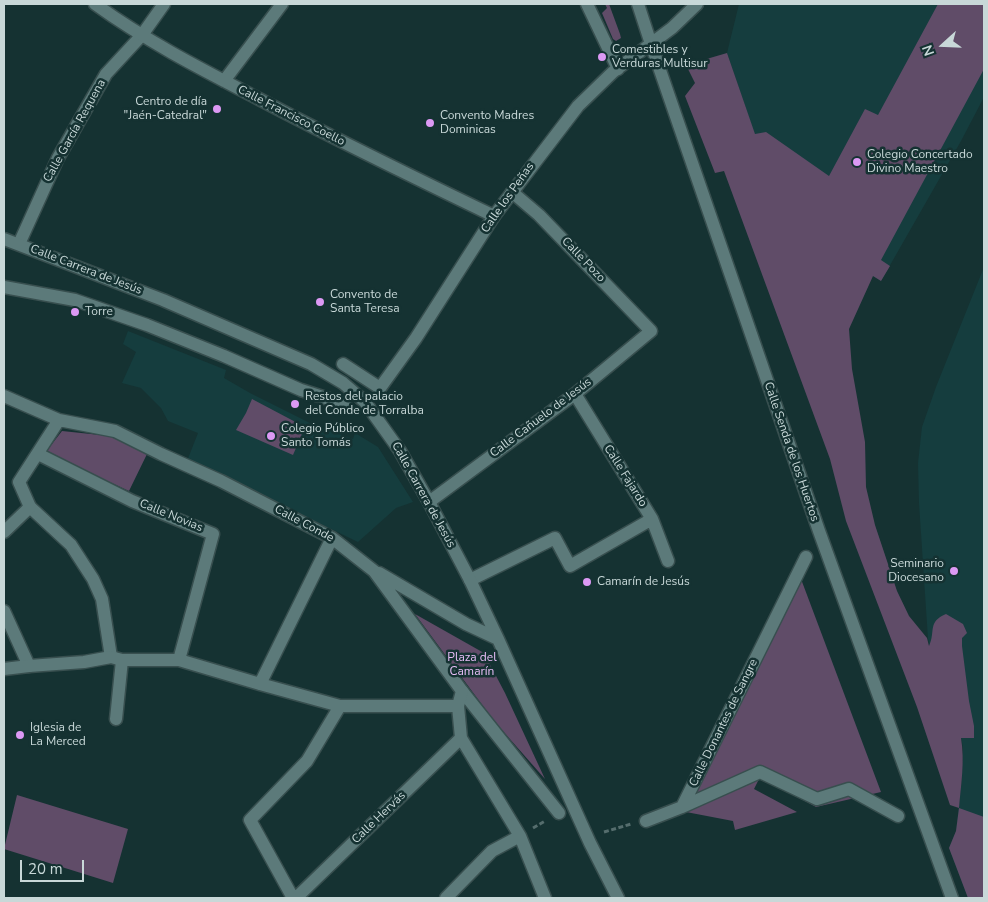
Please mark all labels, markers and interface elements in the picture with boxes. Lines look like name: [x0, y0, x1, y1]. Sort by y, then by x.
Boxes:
north arrow: [918, 20, 968, 70]
text: N: [918, 42, 939, 58]
place label: Comestibles y Verduras Multisur: [612, 43, 708, 71]
marker: Comestibles y Verduras Multisur: [596, 51, 608, 63]
street label: Calle García Requena: [41, 77, 109, 185]
street label: Calle Francisco Coello: [235, 83, 347, 149]
place label: Centro de día "Jaén-Catedral": [124, 95, 207, 123]
marker: Centro de día "Jaén-Catedral": [211, 103, 223, 115]
place label: Convento Madres Dominicas: [440, 109, 534, 137]
marker: Convento Madres Dominicas: [424, 117, 436, 129]
place label: Colegio Concertado Divino Maestro: [867, 148, 973, 176]
marker: Colegio Concertado Divino Maestro: [851, 156, 863, 168]
street label: Calle los Peñas: [478, 160, 538, 236]
street label: Calle Pozo: [558, 235, 608, 285]
street label: Calle Carrera de Jesús: [28, 242, 144, 298]
place label: Convento de Santa Teresa: [330, 288, 400, 316]
marker: Convento de Santa Teresa: [314, 296, 326, 308]
place label: Torre: [85, 305, 113, 319]
marker: Torre: [69, 306, 81, 318]
street label: Calle Cañuelo de Jesús: [487, 375, 595, 461]
street label: Calle Senda de los Huertos: [760, 380, 822, 524]
place label: Restos del palacio del Conde de Torralba: [305, 390, 424, 418]
marker: Restos del palacio del Conde de Torralba: [289, 398, 301, 410]
place label: Colegio Público Santo Tomás: [281, 422, 364, 450]
marker: Colegio Público Santo Tomás: [265, 430, 277, 442]
street label: Calle Carrera de Jesús: [388, 440, 458, 550]
street label: Calle Fajardo: [600, 442, 650, 510]
street label: Calle Novias: [137, 497, 205, 535]
street label: Calle Conde: [272, 502, 336, 546]
place label: Seminario Diocesano: [888, 557, 944, 585]
marker: Seminario Diocesano: [948, 565, 960, 577]
place label: Camarín de Jesús: [597, 575, 690, 589]
marker: Camarín de Jesús: [581, 576, 593, 588]
park label: Plaza del Camarín: [447, 651, 497, 679]
street label: Calle Donantes de Sangre: [687, 657, 761, 789]
place label: Iglesia de La Merced: [30, 721, 86, 749]
marker: Iglesia de La Merced: [14, 729, 26, 741]
street label: Calle Hervás: [349, 789, 409, 847]
scale bar: [22, 850, 86, 882]
text: 20 m: [28, 859, 63, 879]

